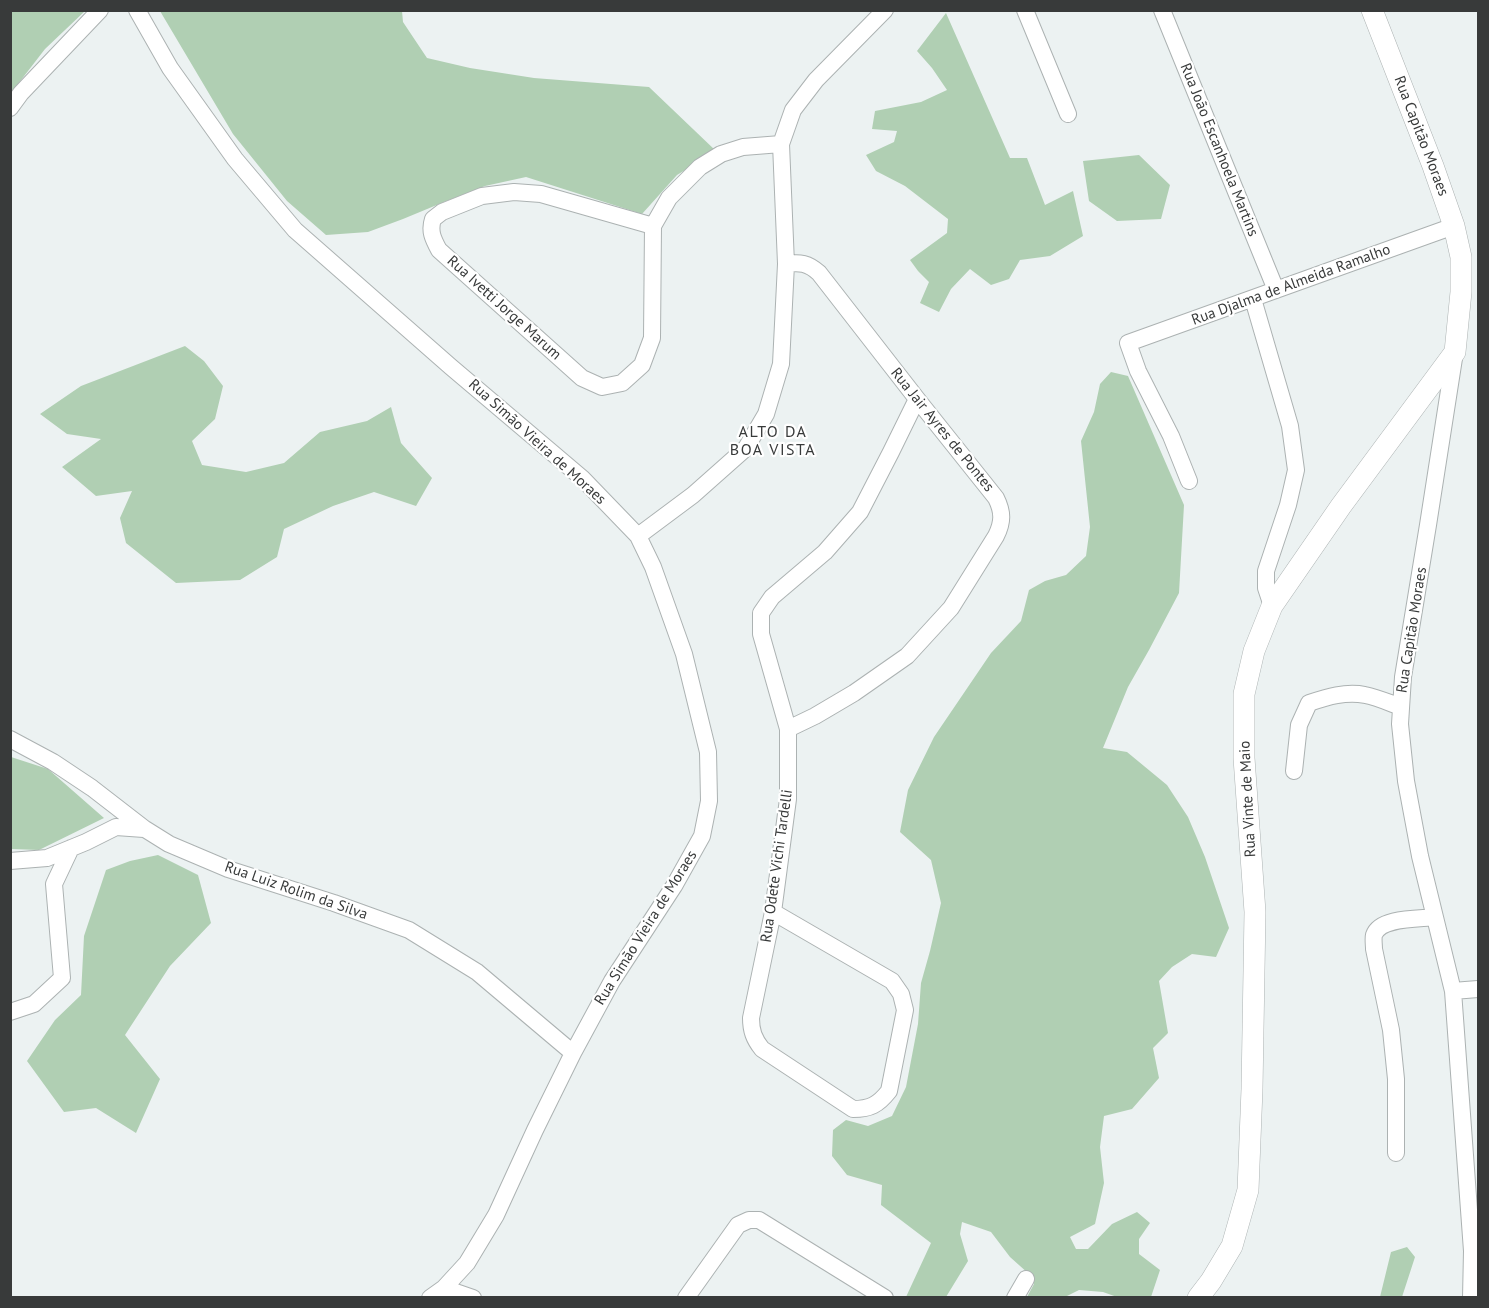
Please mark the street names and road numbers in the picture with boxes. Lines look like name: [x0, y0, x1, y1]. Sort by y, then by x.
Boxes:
street label: Rua João Escanhoela Martins: [1176, 61, 1262, 239]
street label: Rua Capitão Moraes: [1390, 73, 1452, 199]
street label: Rua Djalma de Almeida Ramalho: [1189, 241, 1393, 329]
street label: Rua Ivetti Jorge Marum: [443, 252, 565, 364]
street label: Rua Jair Ayres de Pontes: [886, 364, 998, 496]
street label: Rua Simão Vieira de Moraes: [465, 376, 609, 508]
street label: Rua Capitão Moraes: [1393, 566, 1431, 694]
street label: Rua Vinte de Maio: [1236, 740, 1260, 858]
street label: Rua Odete Vichi Tardelli: [757, 788, 797, 944]
street label: Rua Simão Vieira de Moraes: [591, 847, 701, 1009]
street label: Rua Luiz Rolim da Silva: [222, 858, 370, 924]

